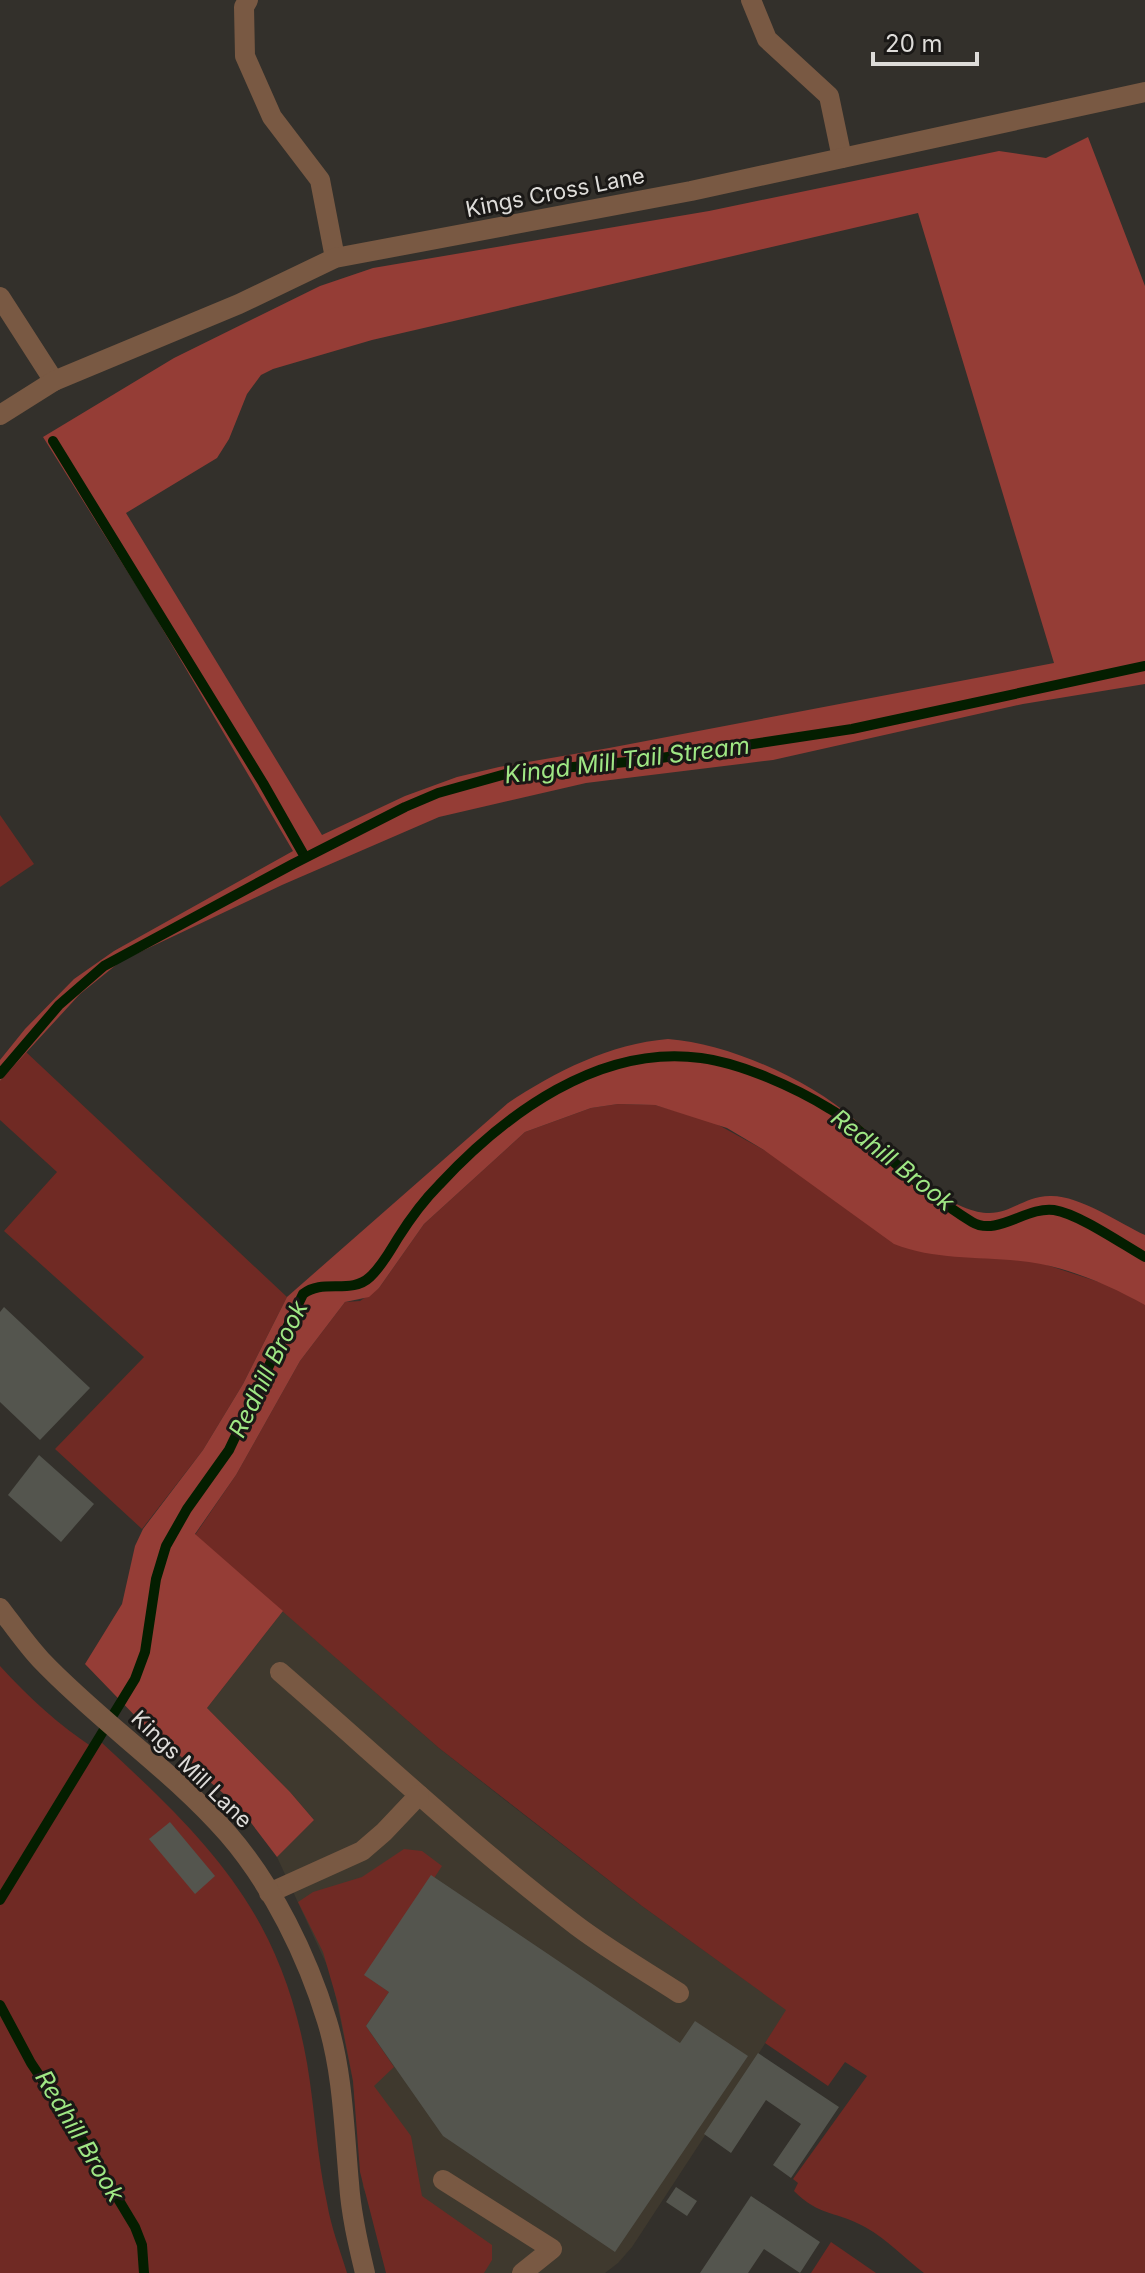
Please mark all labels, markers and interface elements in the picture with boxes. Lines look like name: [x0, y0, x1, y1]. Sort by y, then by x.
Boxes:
scale bar: [873, 16, 977, 66]
text: 20 m: [885, 29, 943, 58]
street label: Kings Cross Lane: [463, 162, 647, 222]
water label: Kingd Mill Tail Stream: [503, 731, 751, 789]
water label: Redhill Brook: [826, 1103, 961, 1218]
water label: Redhill Brook: [222, 1295, 314, 1442]
street label: Kings Mill Lane: [126, 1705, 258, 1833]
water label: Redhill Brook: [29, 2065, 131, 2208]

